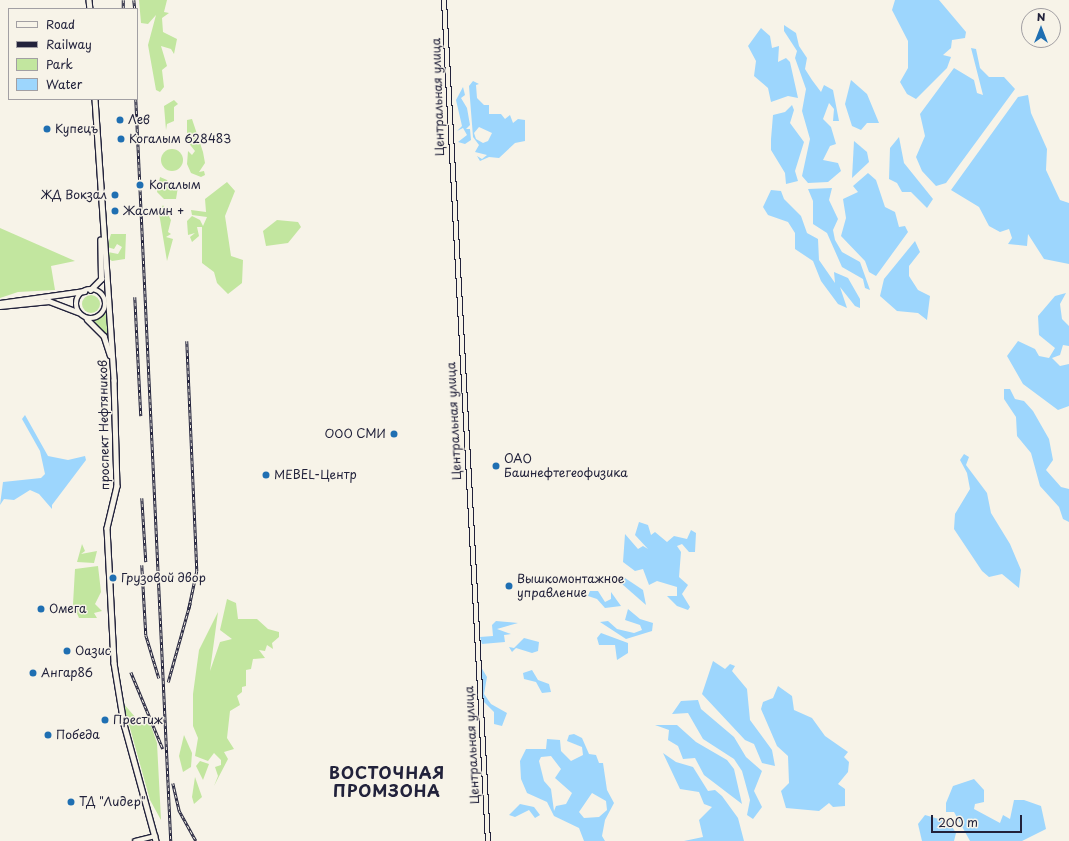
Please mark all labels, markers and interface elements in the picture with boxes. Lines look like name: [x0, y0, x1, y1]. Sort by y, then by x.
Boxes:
legend: [8, 8, 138, 100]
north arrow: [1021, 8, 1061, 48]
text: N: [1037, 8, 1045, 25]
text: Road: [46, 15, 75, 33]
text: Railway: [46, 35, 92, 53]
street label: Центральная улица: [429, 38, 447, 156]
text: Park: [46, 55, 73, 73]
text: Water: [46, 75, 82, 93]
place label: Лев: [128, 113, 150, 127]
marker: Лев: [115, 115, 125, 125]
place label: Купецъ: [55, 122, 98, 136]
marker: Купецъ: [42, 124, 52, 134]
place label: Когалым 628483: [129, 132, 231, 146]
marker: Когалым 628483: [116, 134, 126, 144]
place label: Когалым: [149, 178, 201, 192]
marker: Когалым: [134, 179, 146, 191]
place label: ЖД Вокзал: [40, 188, 107, 202]
marker: ЖД Вокзал: [110, 190, 120, 200]
place label: Жасмин +: [123, 204, 184, 218]
marker: Жасмин +: [110, 206, 120, 216]
street label: проспект Нефтяников: [96, 359, 112, 491]
street label: Центральная улица: [444, 361, 464, 481]
place label: ООО СМИ: [323, 427, 386, 441]
marker: ООО СМИ: [389, 429, 399, 439]
place label: ОАО Башнефтегеофизика: [504, 452, 628, 480]
marker: ОАО Башнефтегеофизика: [491, 461, 501, 471]
place label: MEBEL-Центр: [274, 468, 357, 482]
marker: MEBEL-Центр: [261, 470, 271, 480]
place label: Грузовой двор: [121, 571, 206, 585]
place label: Вышкомонтажное управление: [517, 572, 625, 600]
marker: Грузовой двор: [108, 573, 118, 583]
marker: Вышкомонтажное управление: [504, 581, 514, 591]
place label: Омега: [49, 602, 86, 616]
marker: Омега: [36, 604, 46, 614]
place label: Оазис: [75, 644, 110, 658]
marker: Оазис: [62, 646, 72, 656]
place label: Ангар86: [41, 666, 93, 680]
marker: Ангар86: [28, 668, 38, 678]
street label: Центральная улица: [462, 685, 482, 805]
place label: Престиж: [113, 713, 163, 727]
marker: Престиж: [100, 715, 110, 725]
place label: Победа: [56, 728, 100, 742]
marker: Победа: [43, 730, 53, 740]
district label: ВОСТОЧНАЯ ПРОМЗОНА: [330, 762, 444, 800]
place label: ТД "Лидер": [79, 795, 146, 809]
marker: ТД "Лидер": [66, 797, 76, 807]
scale bar: [933, 807, 1024, 833]
text: 200 m: [938, 813, 978, 831]

